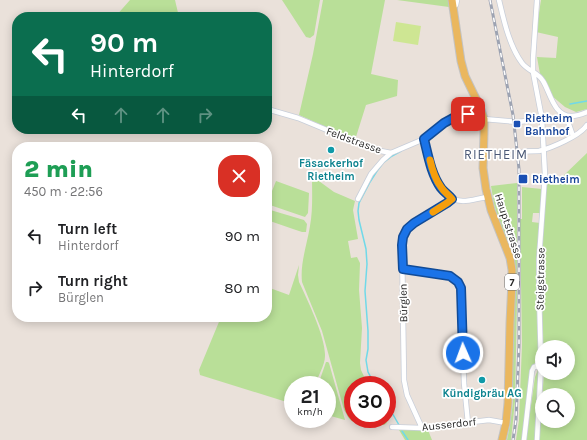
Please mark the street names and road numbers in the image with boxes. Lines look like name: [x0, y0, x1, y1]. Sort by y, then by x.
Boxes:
street label: Feldstrasse: [324, 124, 384, 157]
street label: Hauptstrasse: [492, 192, 525, 261]
street label: Steigstrasse: [533, 247, 548, 311]
road number: 7: [505, 274, 519, 290]
street label: Bürglen: [397, 283, 410, 323]
street label: Ausserdorf: [421, 415, 477, 434]

